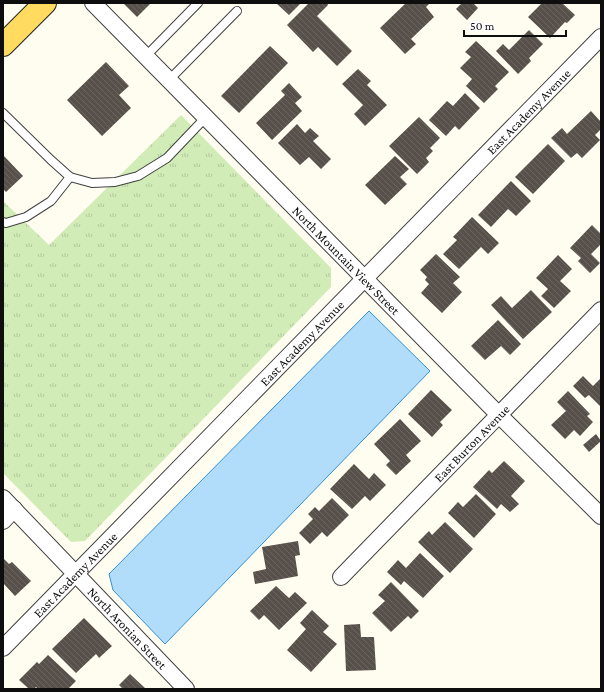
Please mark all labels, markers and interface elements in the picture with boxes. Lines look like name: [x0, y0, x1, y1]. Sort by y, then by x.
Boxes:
scale bar: [464, 12, 566, 38]
text: 50 m: [470, 19, 495, 33]
street label: East Academy Avenue: [483, 65, 574, 157]
street label: North Mountain View Street: [290, 203, 404, 318]
street label: East Academy Avenue: [257, 297, 347, 389]
street label: East Burton Avenue: [431, 401, 513, 485]
street label: East Academy Avenue: [30, 528, 120, 620]
street label: North Aronian Street: [85, 584, 171, 673]

